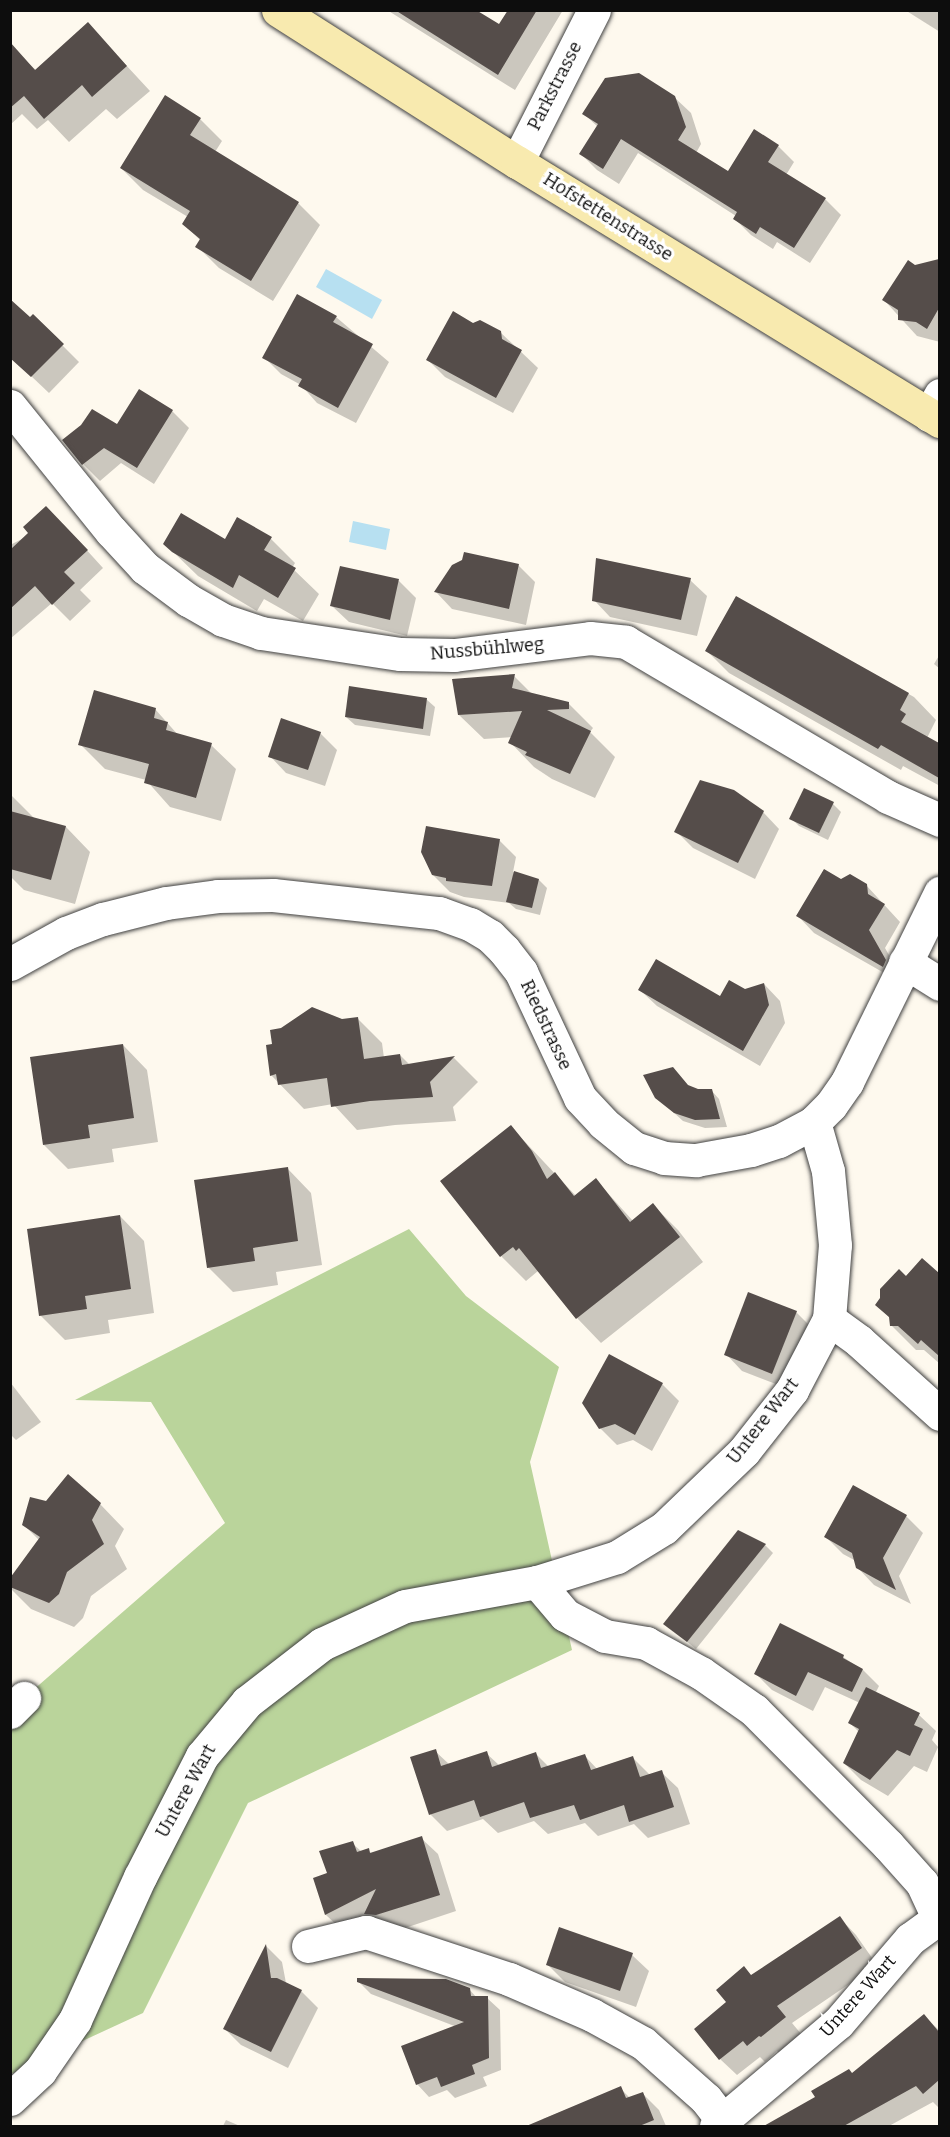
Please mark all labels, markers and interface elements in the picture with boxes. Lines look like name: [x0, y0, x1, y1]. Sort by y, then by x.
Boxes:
street label: Parkstrasse: [523, 38, 587, 134]
street label: Hofstettenstrasse: [539, 168, 677, 266]
street label: Nussbühlweg: [429, 633, 545, 665]
street label: Riedstrasse: [516, 977, 576, 1073]
street label: Untere Wart: [723, 1374, 803, 1468]
street label: Untere Wart: [152, 1741, 220, 1841]
street label: Untere Wart: [815, 1950, 901, 2042]

